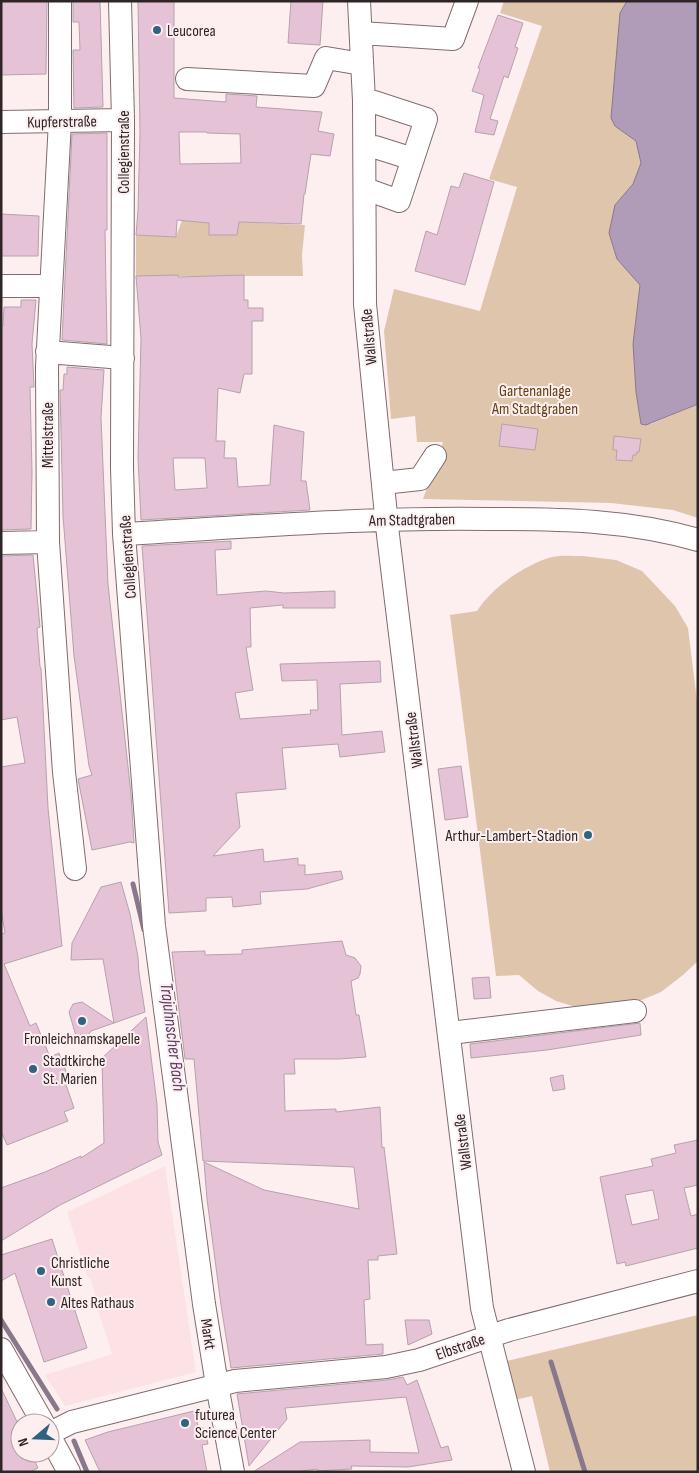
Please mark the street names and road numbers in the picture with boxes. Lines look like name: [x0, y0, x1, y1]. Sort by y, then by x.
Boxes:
street label: Collegienstraße: [115, 110, 134, 194]
street label: Kupferstraße: [27, 112, 97, 133]
street label: Wallstraße: [358, 308, 381, 366]
street label: Mittelstraße: [39, 402, 58, 468]
street label: Am Stadtgraben: [368, 510, 455, 531]
street label: Collegienstraße: [116, 515, 141, 599]
street label: Wallstraße: [402, 711, 427, 769]
street label: Wallstraße: [451, 1113, 476, 1171]
street label: Markt: [196, 1317, 219, 1351]
street label: Elbstraße: [434, 1330, 487, 1365]

